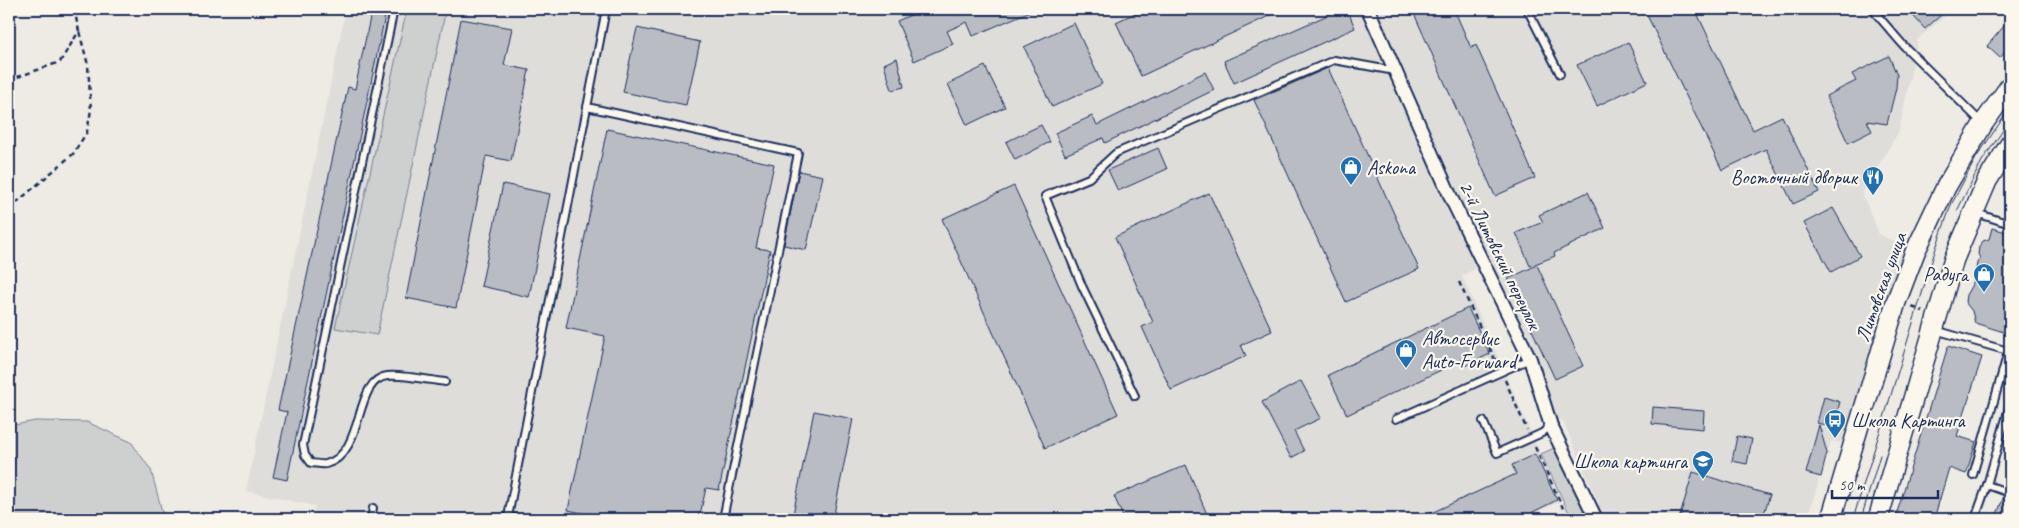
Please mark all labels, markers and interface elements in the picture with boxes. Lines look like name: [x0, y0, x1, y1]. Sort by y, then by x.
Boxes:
shop icon: Askona: [1339, 155, 1363, 186]
place label: Askona: [1367, 155, 1417, 180]
place label: Восточный дворик: [1731, 165, 1859, 190]
restaurant icon: Восточный дворик: [1861, 165, 1885, 196]
street label: 2-й Литовский переулок: [1453, 177, 1547, 335]
street label: Литовская улица: [1850, 228, 1913, 345]
place label: Радуга: [1923, 262, 1970, 287]
shop icon: Радуга: [1972, 262, 1996, 293]
place label: Автосервис Auto-Forward: [1422, 326, 1519, 374]
shop icon: Автосервис Auto-Forward: [1394, 338, 1418, 369]
bus stop icon: Школа Картинга: [1823, 408, 1847, 439]
place label: Школа Картинга: [1851, 408, 1966, 433]
place label: Школа картинга: [1573, 449, 1689, 474]
school or university icon: Школа картинга: [1691, 449, 1715, 480]
scale bar: [1832, 468, 1938, 500]
text: 50 m: [1839, 476, 1866, 495]

